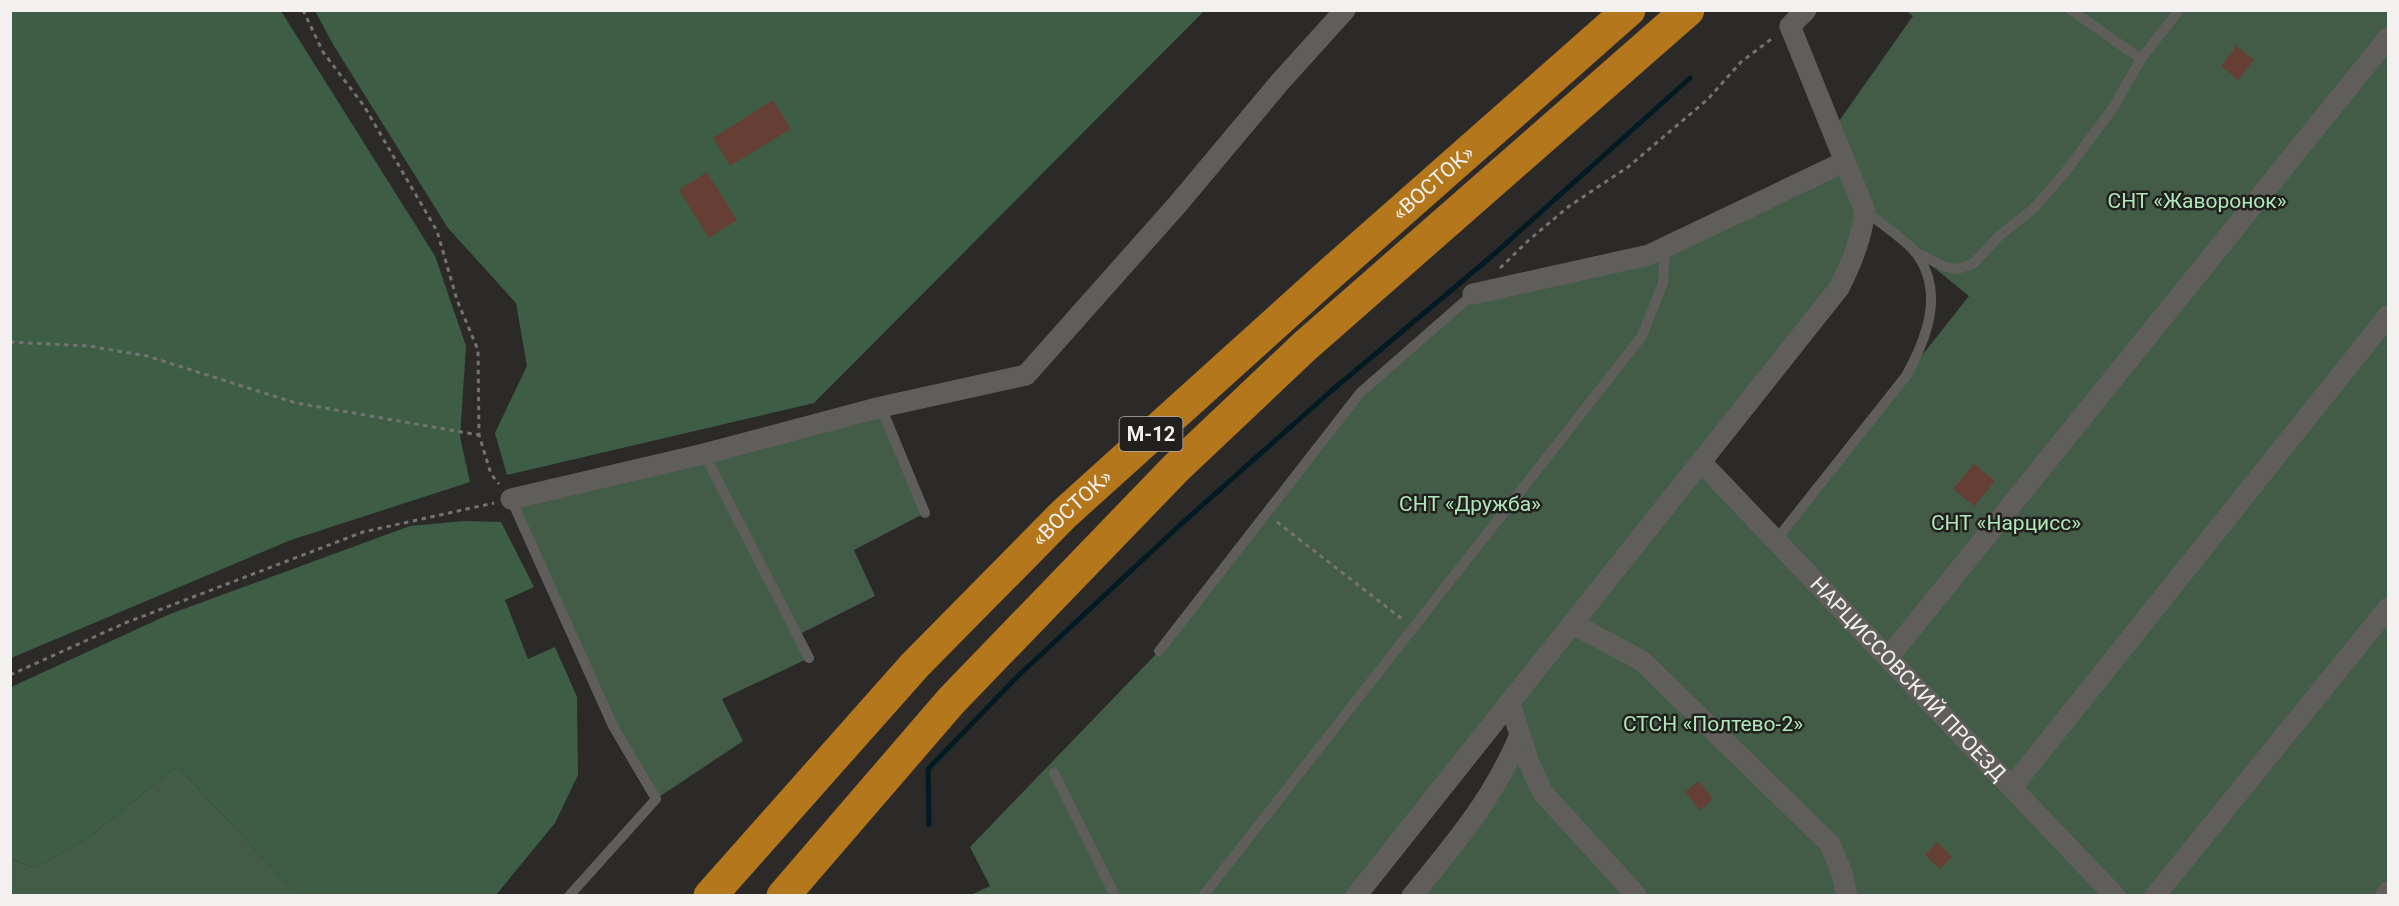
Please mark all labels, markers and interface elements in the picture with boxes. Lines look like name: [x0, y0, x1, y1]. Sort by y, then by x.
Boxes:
street label: «ВОСТОК»: [1387, 140, 1479, 225]
park label: СНТ «Жаворонок»: [2107, 189, 2287, 213]
road number: М-12: [1120, 417, 1182, 451]
street label: «ВОСТОК»: [1027, 464, 1117, 551]
park label: СНТ «Дружба»: [1399, 492, 1541, 516]
park label: СНТ «Нарцисс»: [1931, 511, 2081, 535]
street label: НАРЦИССОВСКИЙ ПРОЕЗД: [1805, 572, 2011, 786]
park label: СТСН «Полтево-2»: [1623, 712, 1803, 736]

